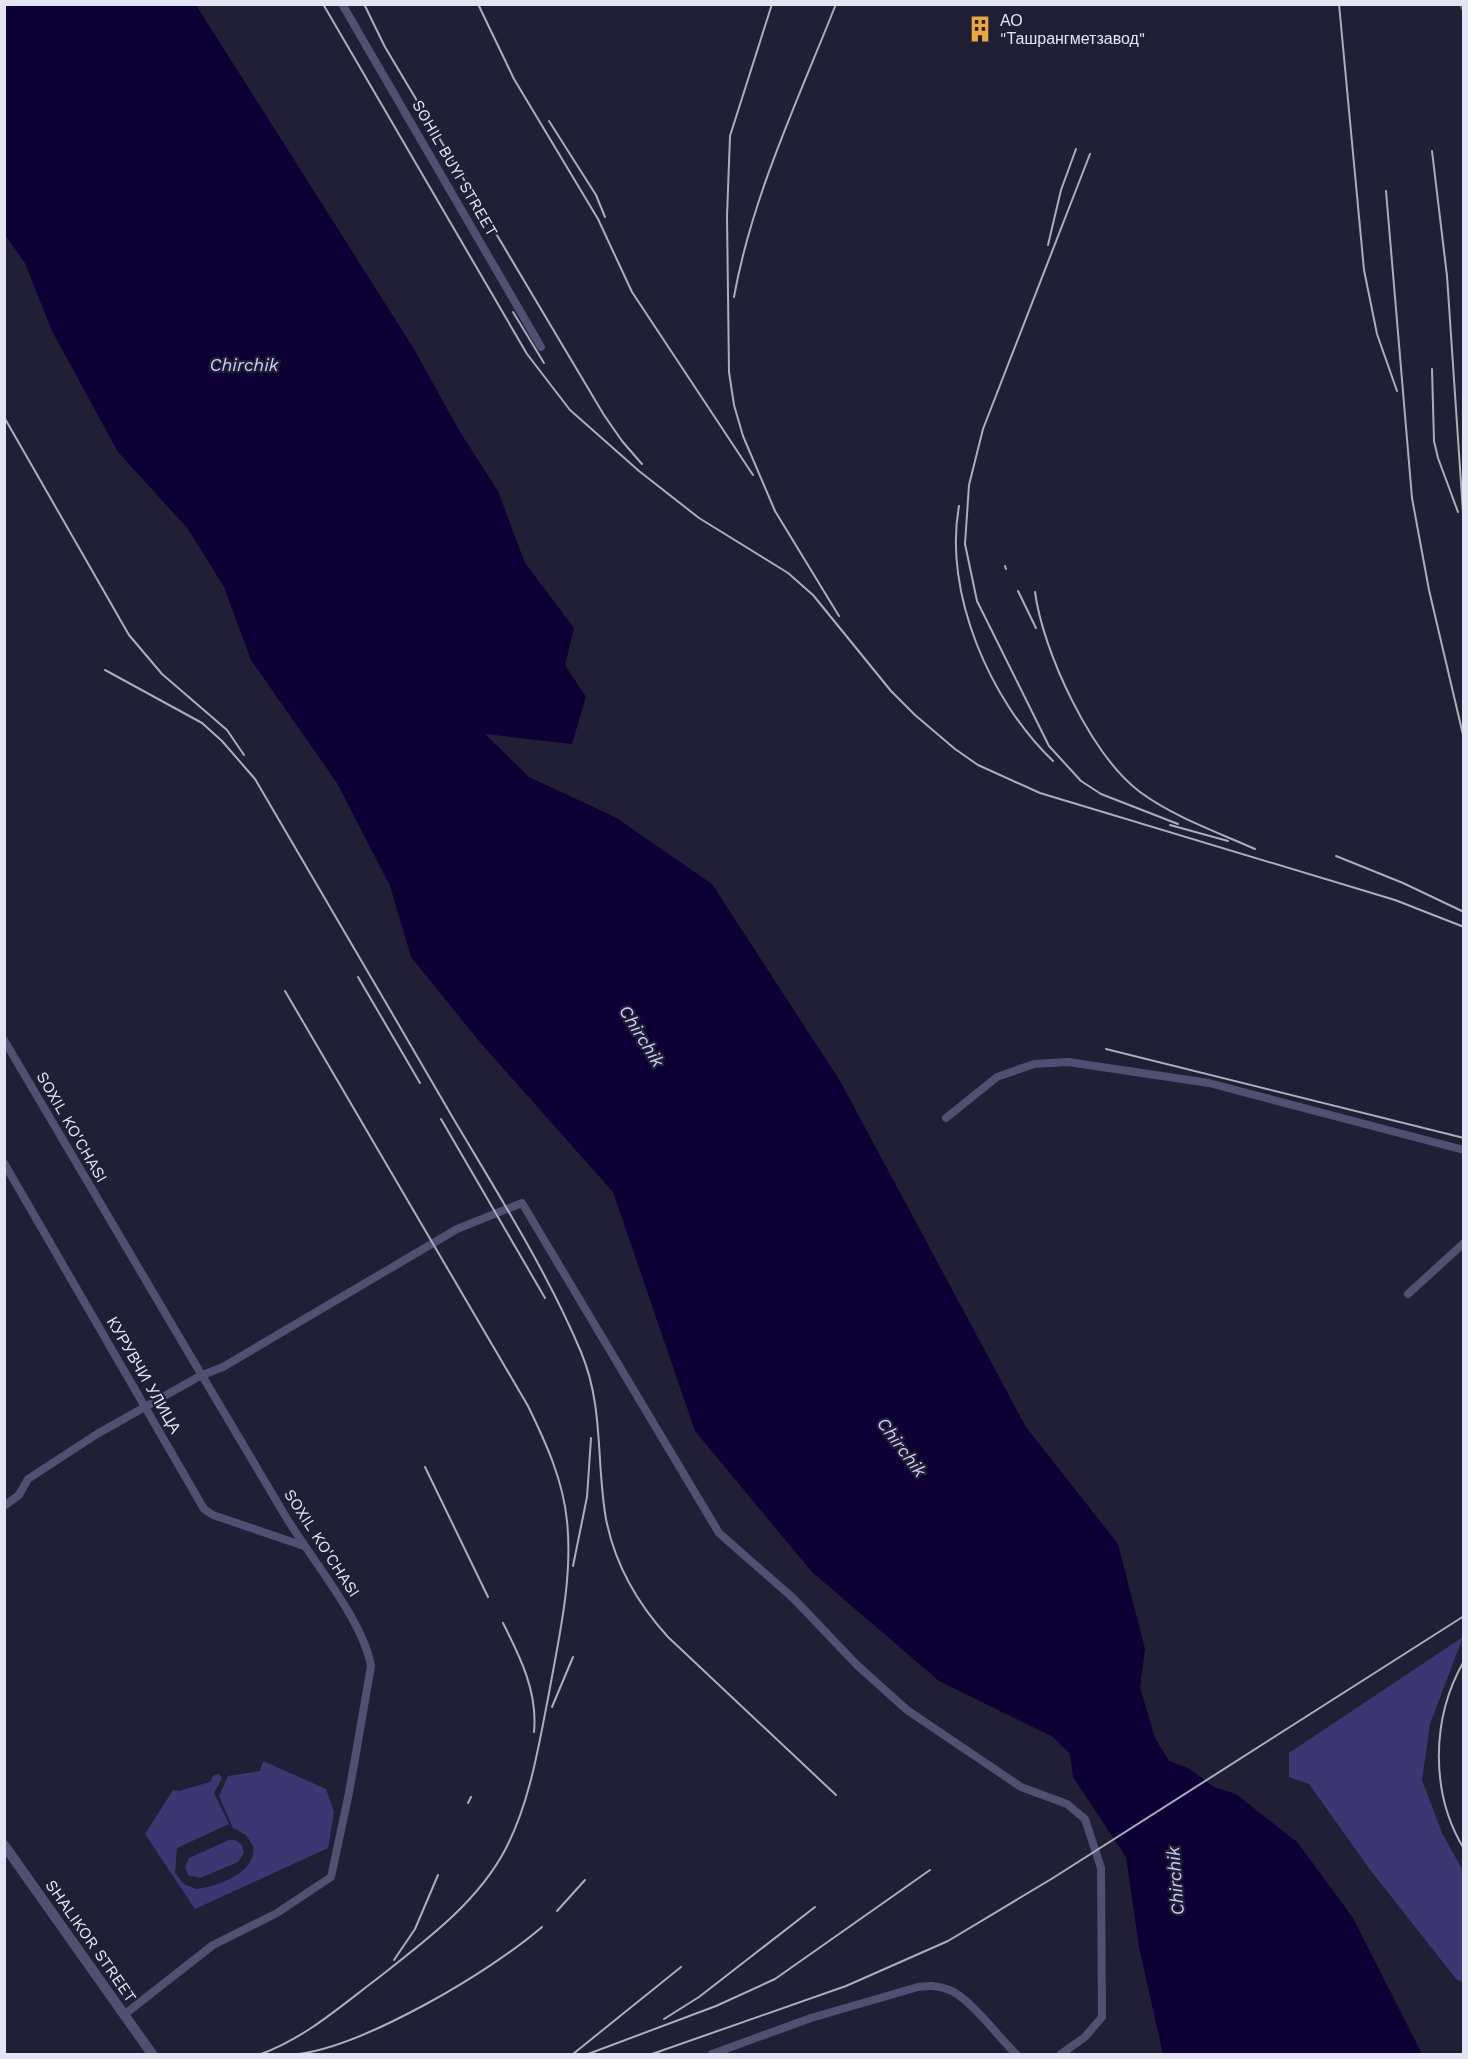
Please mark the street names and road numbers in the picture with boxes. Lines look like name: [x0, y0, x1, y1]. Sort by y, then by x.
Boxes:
street label: SOHIL BUYI STREET: [408, 96, 502, 240]
street label: SOXIL KO'CHASI: [33, 1068, 111, 1186]
street label: КУРУВЧИ УЛИЦА: [103, 1313, 185, 1437]
street label: SOXIL KO'CHASI: [280, 1486, 364, 1600]
street label: SHАLIKOR STREET: [42, 1876, 141, 2006]

